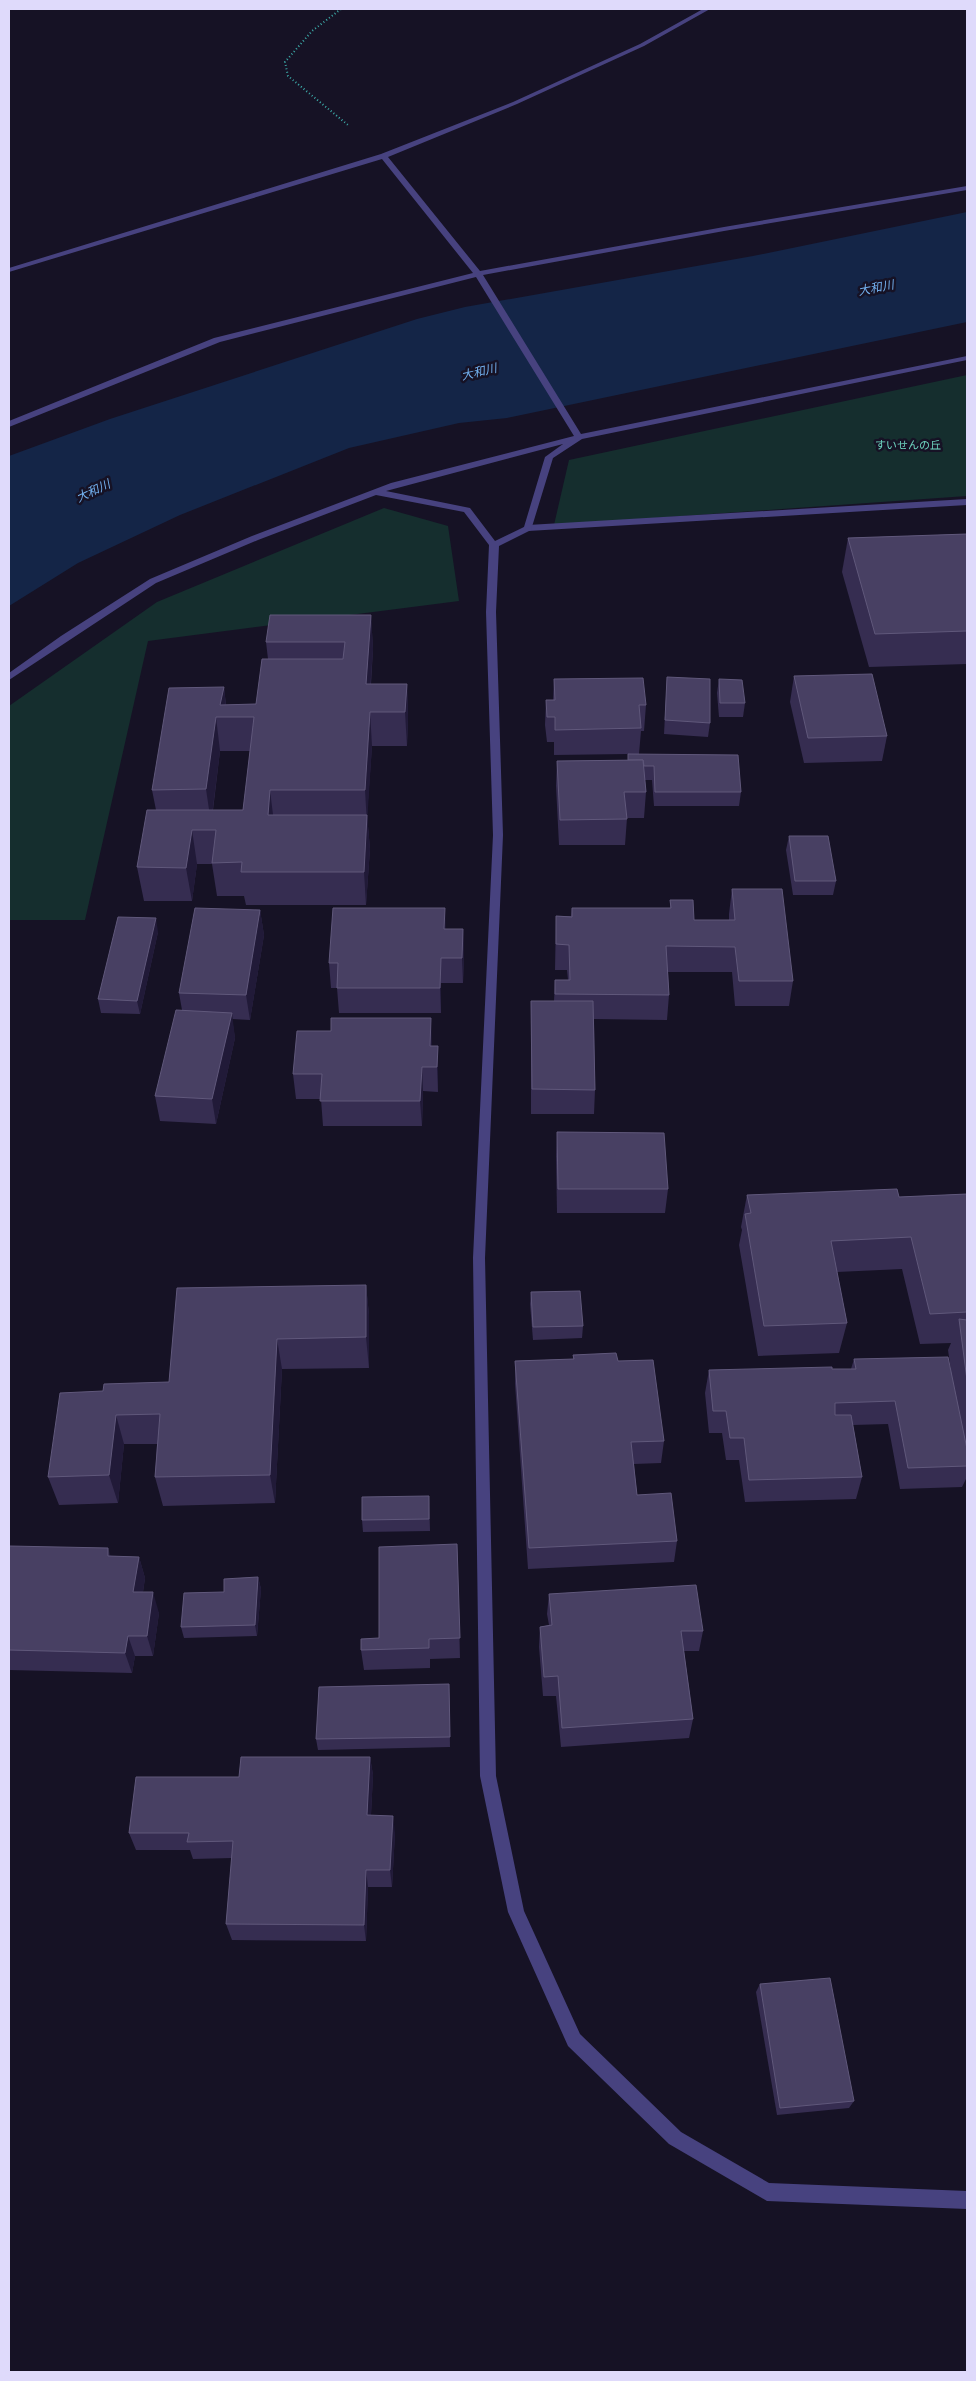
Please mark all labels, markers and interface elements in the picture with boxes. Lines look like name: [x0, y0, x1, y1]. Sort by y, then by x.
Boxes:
water label: 大和川: [857, 276, 897, 299]
water label: 大和川: [460, 360, 500, 384]
park label: すいせんの丘: [875, 438, 941, 452]
water label: 大和川: [73, 475, 115, 506]

